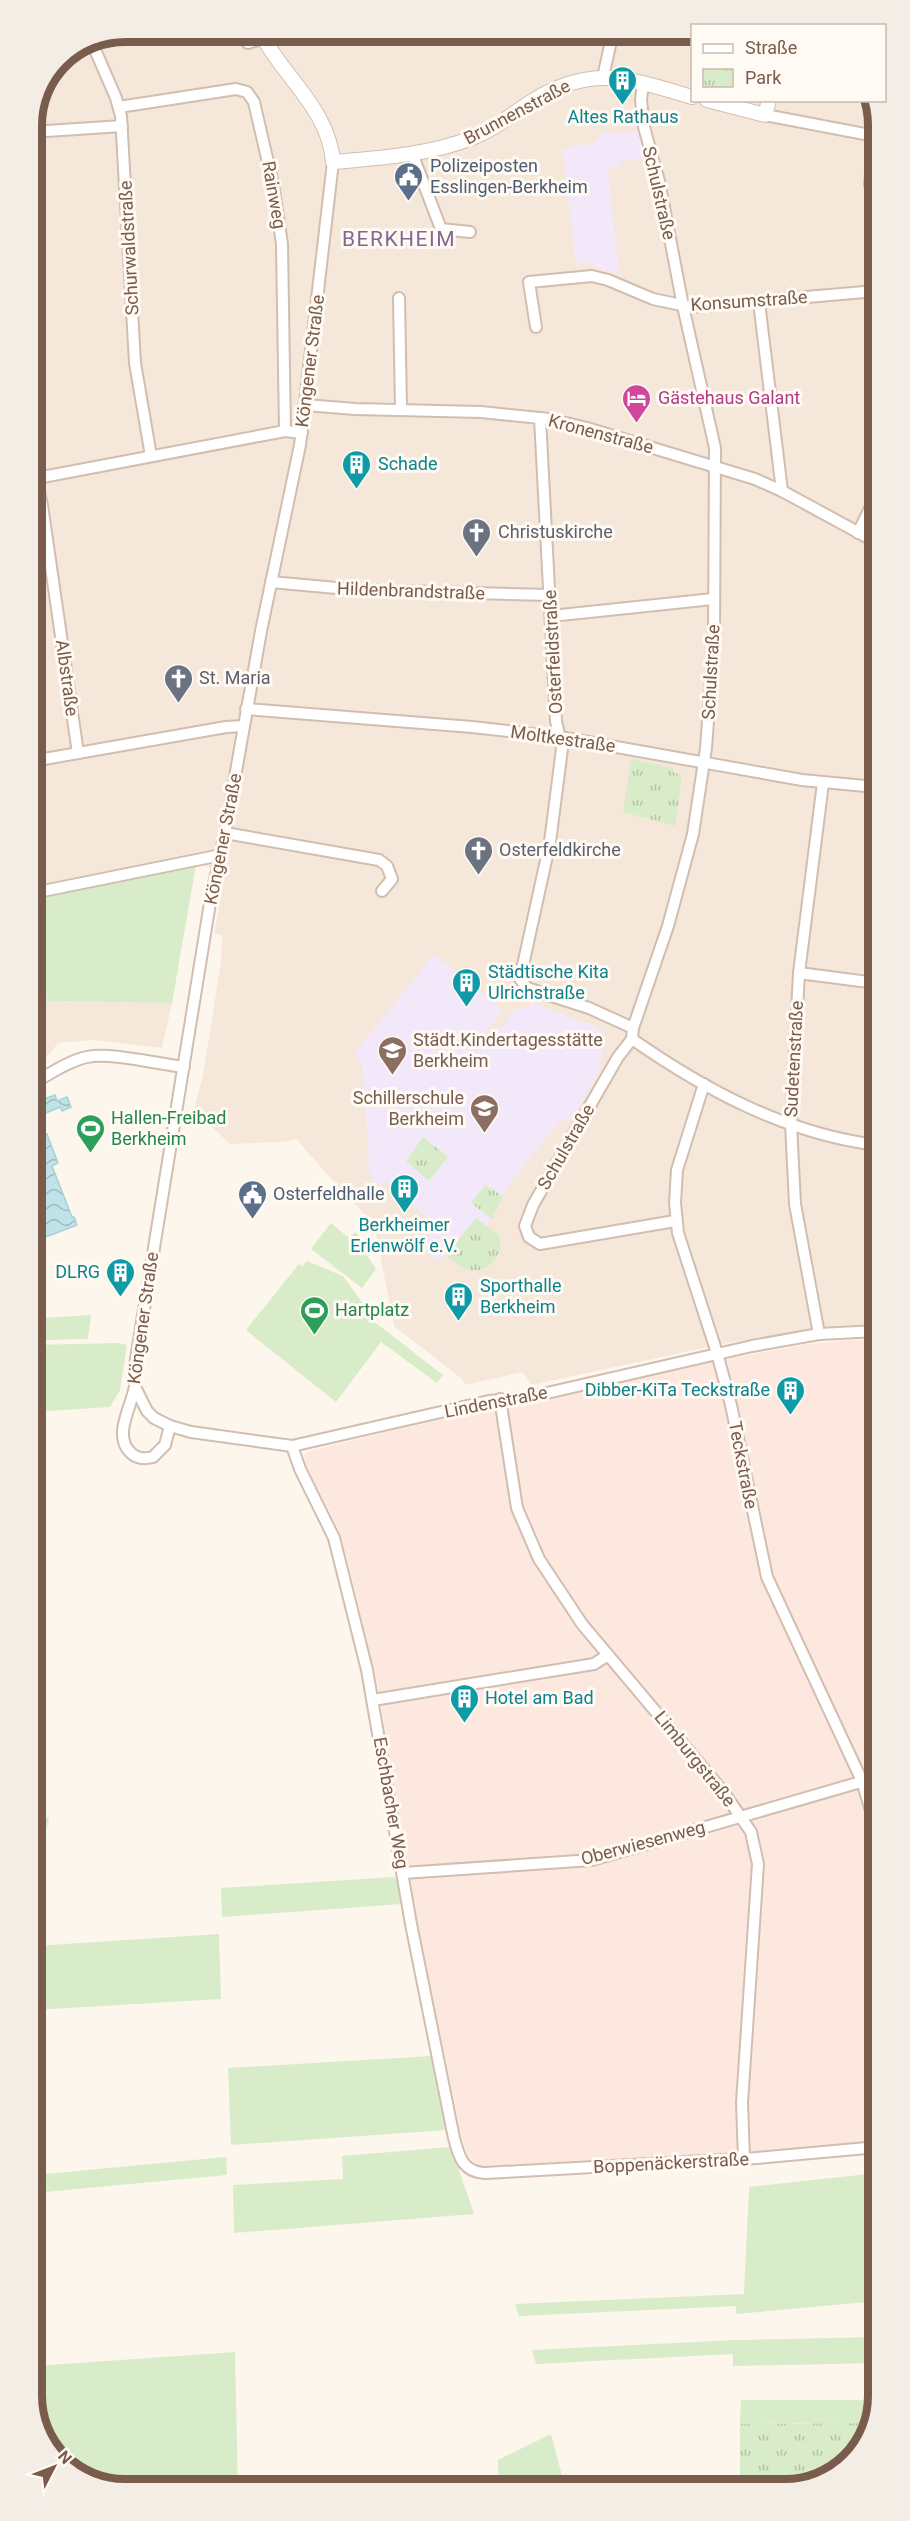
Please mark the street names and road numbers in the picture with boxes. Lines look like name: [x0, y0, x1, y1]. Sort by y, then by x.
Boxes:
street label: Brunnenstraße: [460, 75, 574, 148]
street label: Schulstraße: [639, 144, 680, 242]
street label: Rainweg: [258, 159, 291, 230]
street label: Schurwaldstraße: [114, 180, 143, 316]
street label: Konsumstraße: [690, 286, 808, 315]
street label: Köngener Straße: [291, 293, 328, 428]
street label: Kronenstraße: [546, 409, 656, 458]
street label: Hildenbrandstraße: [337, 577, 485, 604]
street label: Osterfeldstraße: [539, 589, 566, 715]
street label: Schulstraße: [698, 624, 723, 720]
street label: Albstraße: [52, 638, 83, 718]
street label: Moltkestraße: [509, 721, 617, 756]
street label: Köngener Straße: [199, 771, 246, 906]
street label: Sudetenstraße: [780, 1000, 807, 1118]
street label: Schulstraße: [533, 1100, 598, 1193]
street label: Köngener Straße: [123, 1250, 162, 1385]
street label: Lindenstraße: [443, 1381, 549, 1422]
street label: Teckstraße: [725, 1419, 762, 1511]
street label: Limburgstraße: [650, 1707, 740, 1811]
street label: Eschbacher Weg: [370, 1735, 413, 1871]
street label: Oberwiesenweg: [578, 1816, 707, 1869]
street label: Boppenäckerstraße: [593, 2148, 749, 2177]

